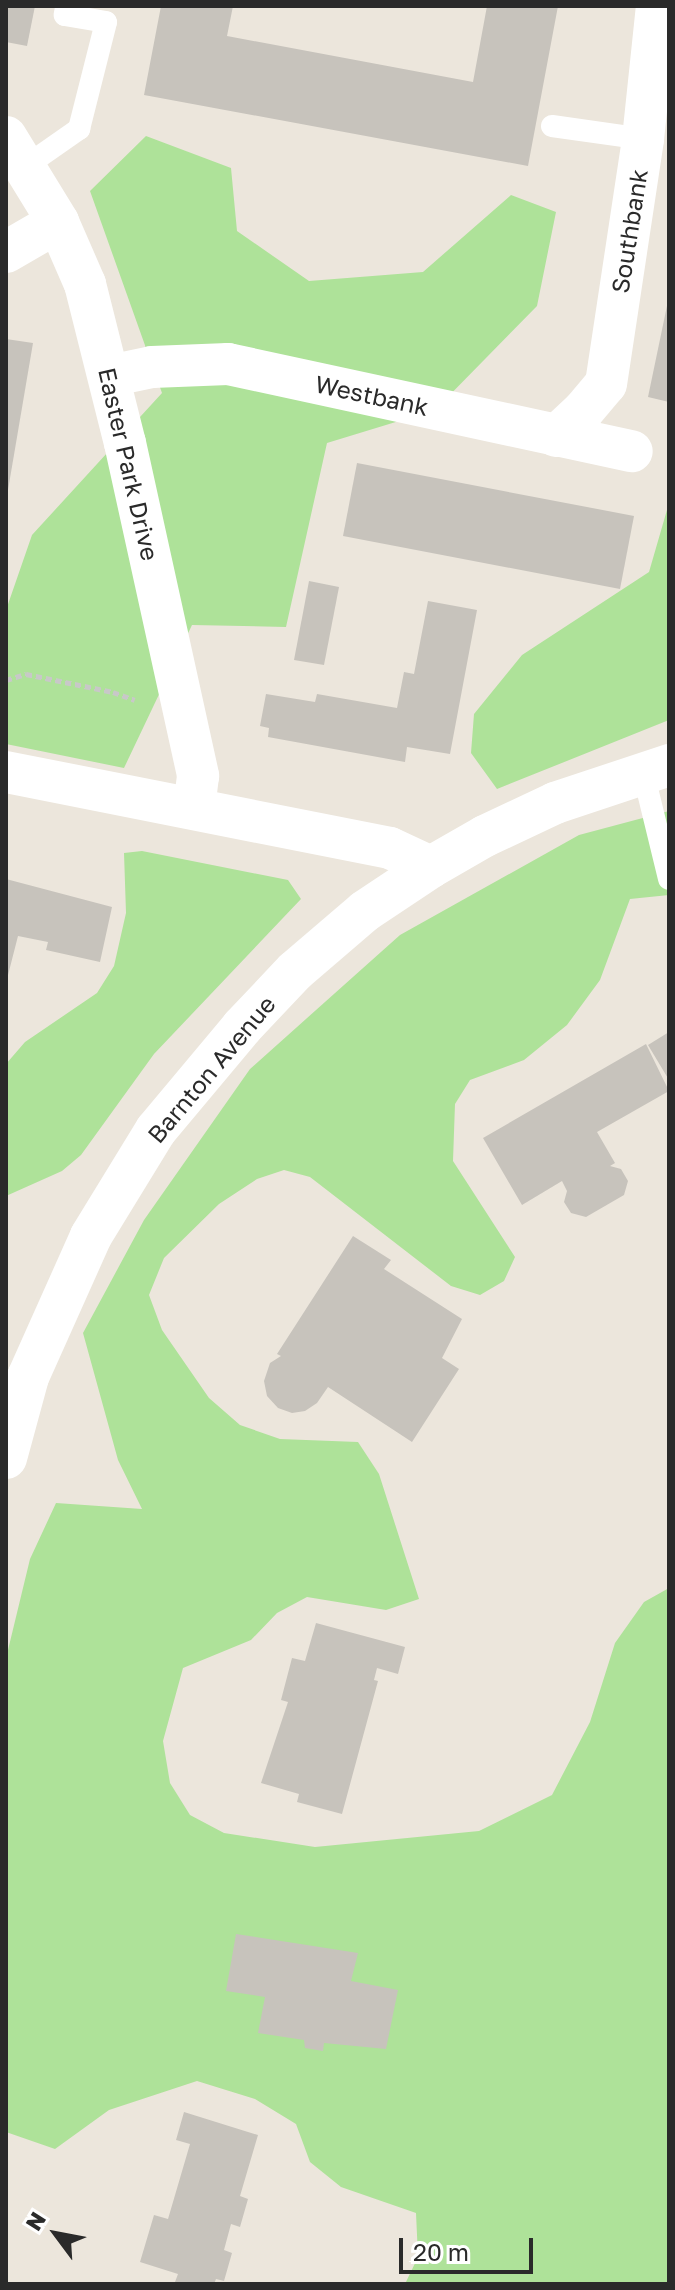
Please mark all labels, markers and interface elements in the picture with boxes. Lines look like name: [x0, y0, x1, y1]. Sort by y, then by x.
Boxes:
street label: Southbank: [605, 167, 653, 295]
street label: Easter Park Drive: [93, 365, 165, 563]
street label: Westbank: [313, 369, 431, 421]
street label: Barnton Avenue: [141, 990, 281, 1148]
north arrow: [16, 2194, 96, 2274]
text: N: [19, 2207, 51, 2235]
scale bar: [403, 2222, 537, 2272]
text: 20 m: [413, 2237, 469, 2266]

